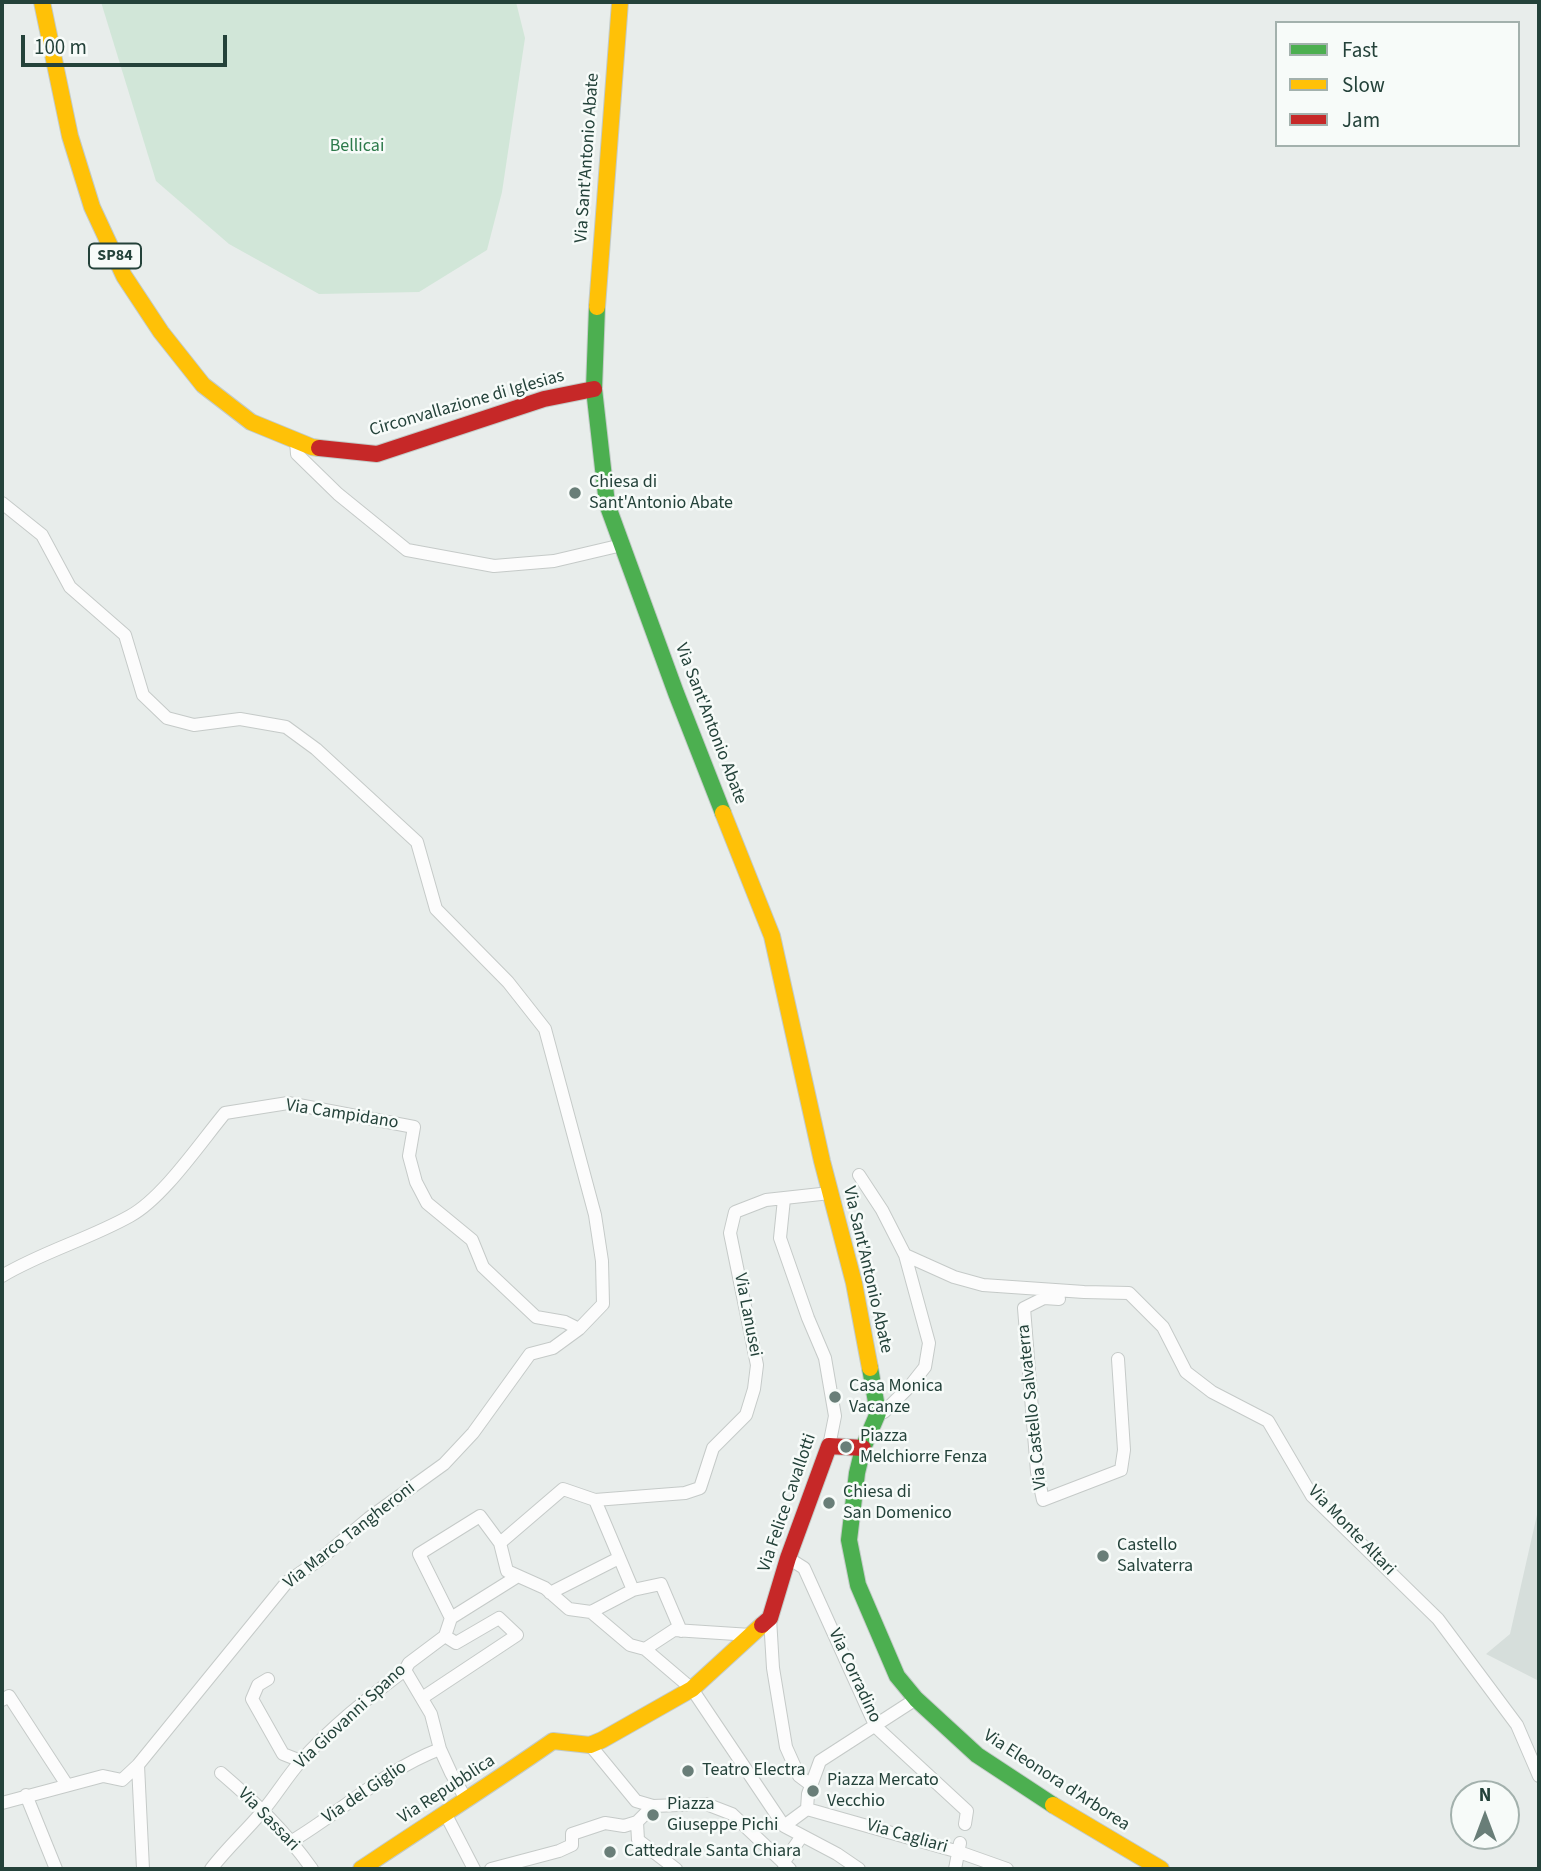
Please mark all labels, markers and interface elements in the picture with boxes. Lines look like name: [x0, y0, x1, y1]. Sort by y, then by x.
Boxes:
scale bar: [24, 21, 231, 65]
legend: [1275, 21, 1520, 147]
text: 100 m: [34, 32, 87, 62]
text: Fast: [1342, 35, 1378, 65]
text: Slow: [1342, 70, 1385, 100]
street label: Via Sant'Antonio Abate: [571, 72, 605, 244]
text: Jam: [1342, 105, 1380, 135]
park label: Bellicai: [330, 136, 384, 158]
road number: SP84: [89, 244, 141, 268]
street label: Circonvallazione di Iglesias: [367, 366, 567, 442]
place label: Chiesa di Sant'Antonio Abate: [589, 472, 733, 514]
marker: Chiesa di Sant'Antonio Abate: [567, 485, 583, 501]
street label: Via Sant'Antonio Abate: [669, 641, 751, 807]
street label: Via Campidano: [284, 1095, 400, 1135]
street label: Via Sant'Antonio Abate: [837, 1185, 897, 1355]
street label: Via Lanusei: [728, 1271, 766, 1359]
street label: Via Castello Salvaterra: [1014, 1323, 1052, 1491]
place label: Casa Monica Vacanze: [849, 1376, 943, 1418]
marker: Casa Monica Vacanze: [827, 1389, 843, 1405]
place label: Piazza Melchiorre Fenza: [860, 1426, 987, 1468]
street label: Via Felice Cavallotti: [754, 1431, 822, 1575]
marker: Piazza Melchiorre Fenza: [838, 1439, 854, 1455]
street label: Via Marco Tangheroni: [280, 1478, 420, 1594]
street label: Via Monte Altari: [1303, 1481, 1399, 1581]
place label: Chiesa di San Domenico: [843, 1482, 952, 1524]
marker: Chiesa di San Domenico: [821, 1495, 837, 1511]
place label: Castello Salvaterra: [1117, 1535, 1193, 1578]
marker: Castello Salvaterra: [1095, 1548, 1111, 1564]
street label: Via Corradino: [823, 1625, 885, 1727]
street label: Via Giovanni Spano: [291, 1660, 411, 1774]
street label: Via Eleonora d'Arborea: [979, 1726, 1133, 1836]
street label: Via Repubblica: [395, 1751, 499, 1829]
street label: Via del Giglio: [319, 1757, 411, 1829]
place label: Teatro Electra: [702, 1760, 805, 1782]
marker: Teatro Electra: [680, 1763, 696, 1779]
place label: Piazza Mercato Vecchio: [827, 1770, 939, 1812]
north arrow: [1450, 1780, 1520, 1850]
text: N: [1479, 1782, 1491, 1809]
marker: Piazza Mercato Vecchio: [805, 1783, 821, 1799]
street label: Via Sassari: [232, 1784, 304, 1856]
place label: Piazza Giuseppe Pichi: [667, 1794, 778, 1836]
marker: Piazza Giuseppe Pichi: [645, 1807, 661, 1823]
street label: Via Cagliari: [864, 1815, 950, 1859]
place label: Cattedrale Santa Chiara: [624, 1841, 801, 1863]
marker: Cattedrale Santa Chiara: [602, 1844, 618, 1860]

